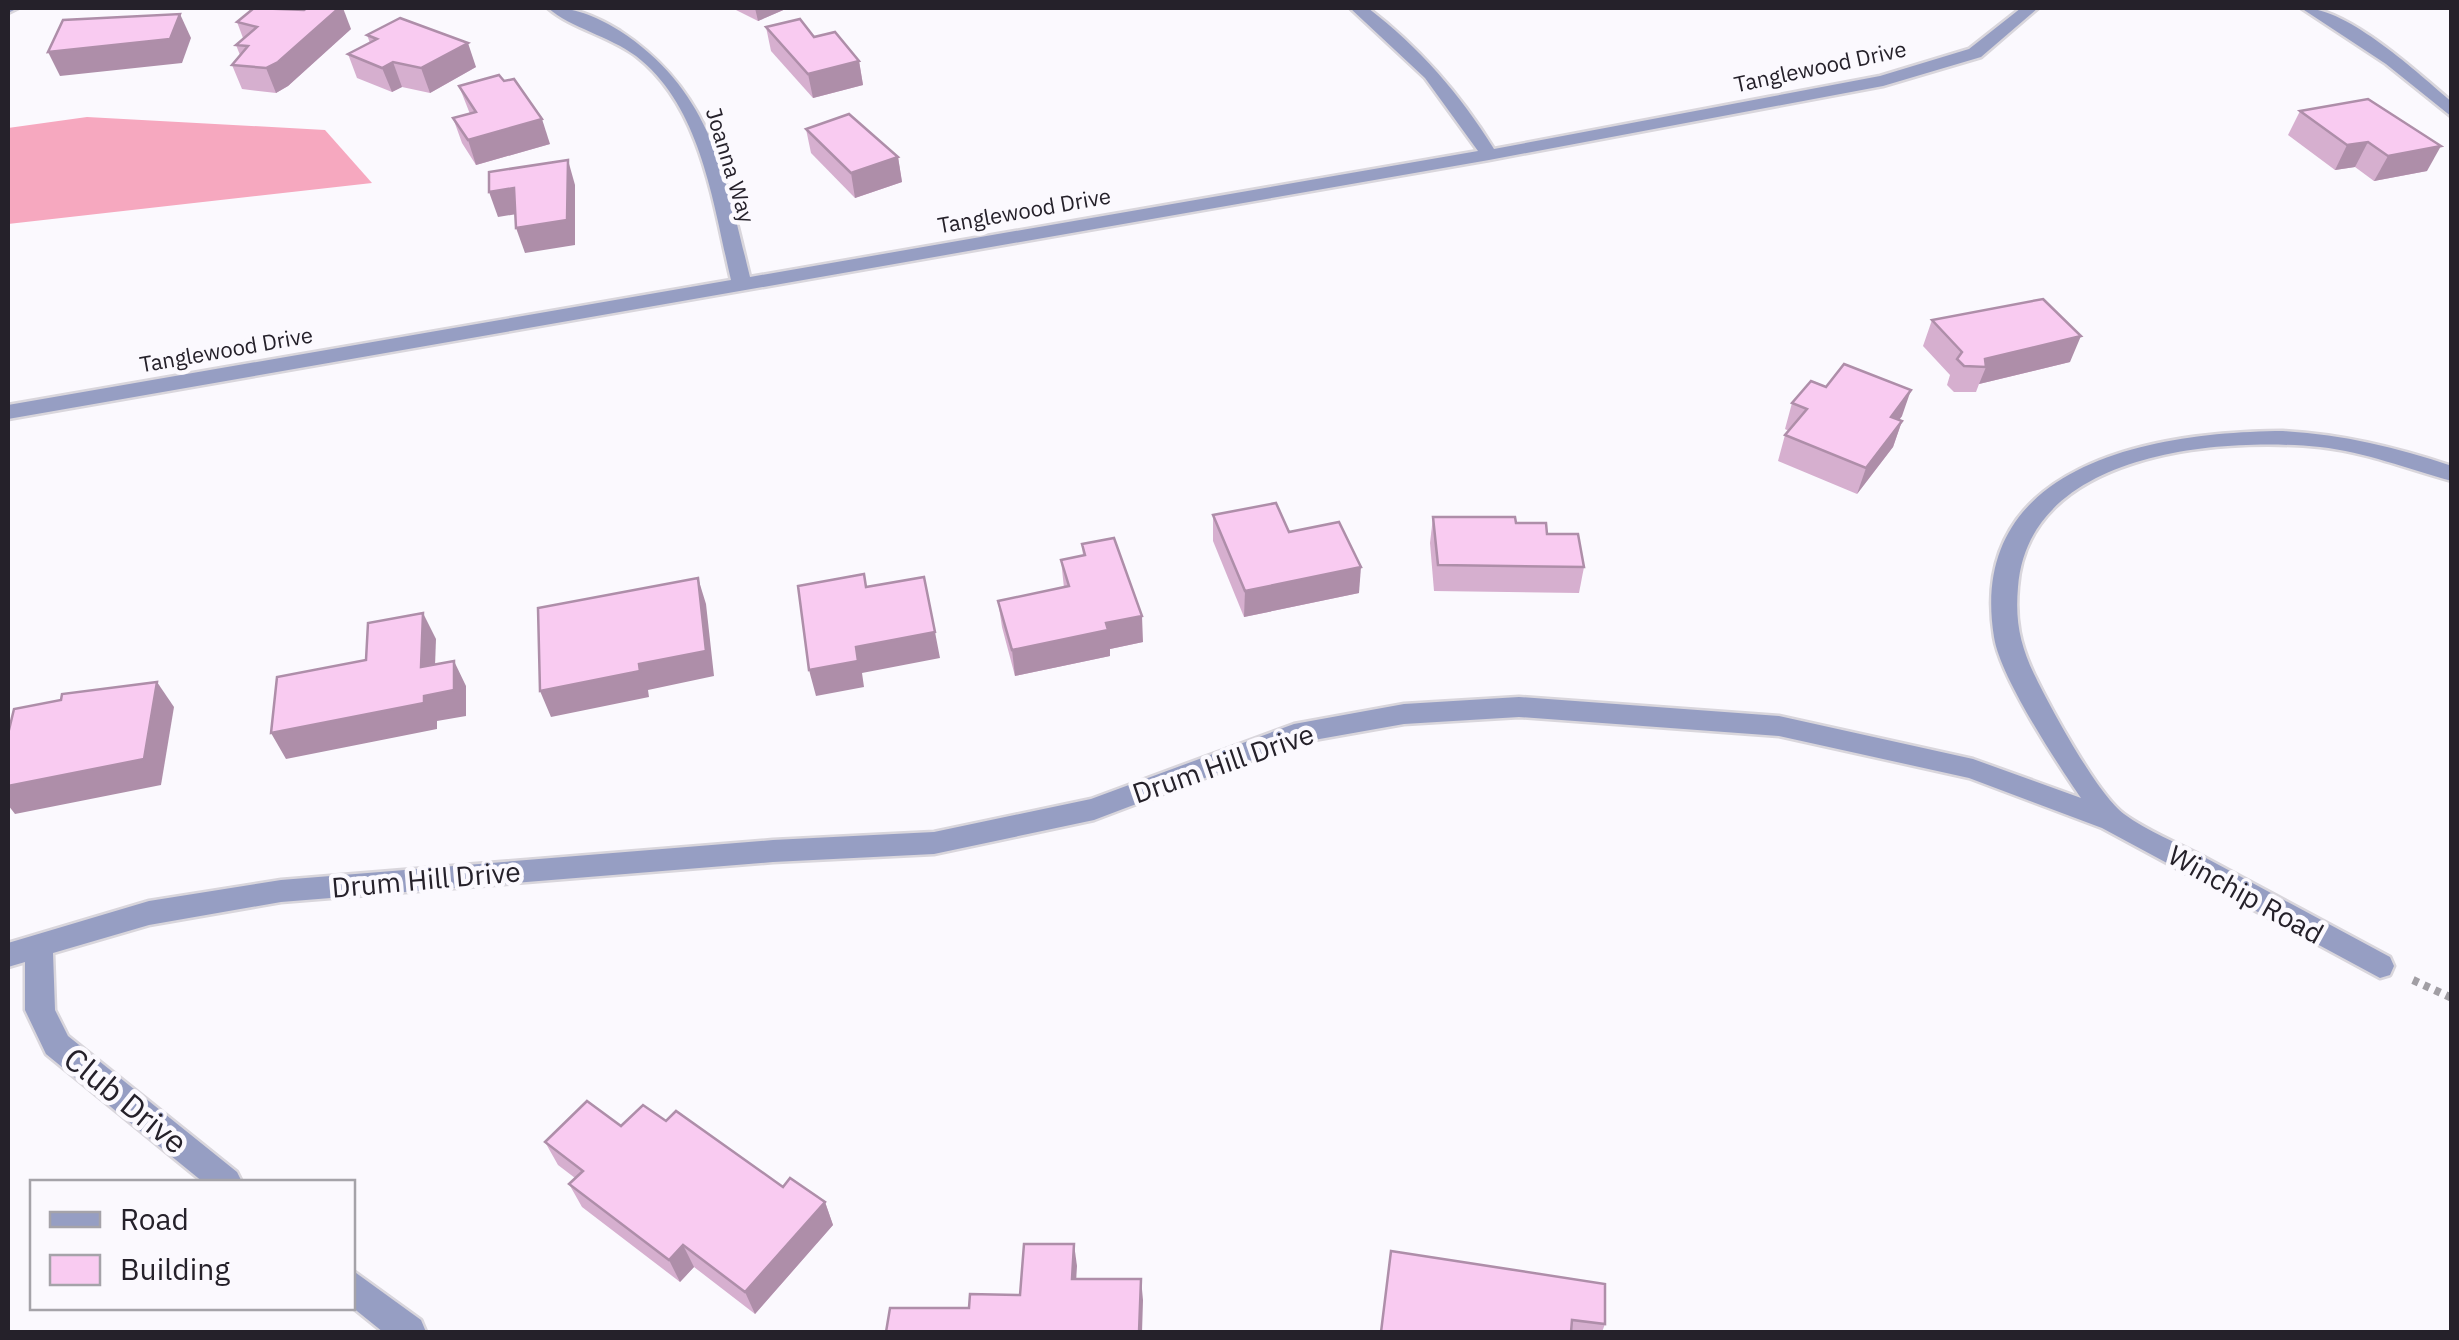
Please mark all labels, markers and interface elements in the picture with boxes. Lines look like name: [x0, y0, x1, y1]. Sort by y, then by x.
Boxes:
street label: Tanglewood Drive: [1731, 34, 1909, 98]
street label: Joanna Way: [700, 104, 762, 226]
street label: Tanglewood Drive: [935, 181, 1113, 239]
street label: Tanglewood Drive: [137, 320, 315, 378]
street label: Drum Hill Drive: [1127, 715, 1319, 811]
street label: Winchip Road: [2162, 836, 2330, 952]
street label: Drum Hill Drive: [330, 852, 522, 906]
street label: Club Drive: [56, 1037, 196, 1163]
legend: [30, 1180, 355, 1310]
text: Road: [120, 1199, 189, 1238]
text: Building: [120, 1249, 230, 1288]

